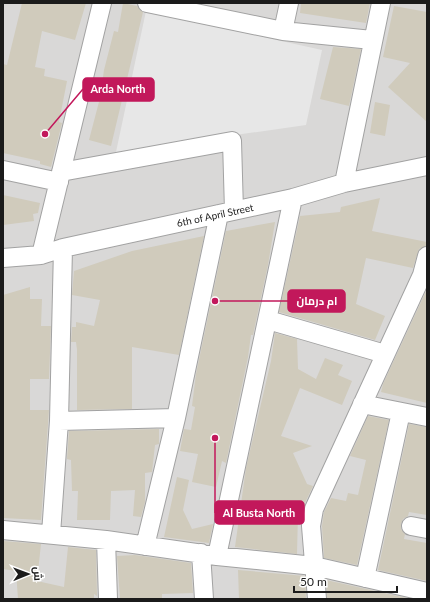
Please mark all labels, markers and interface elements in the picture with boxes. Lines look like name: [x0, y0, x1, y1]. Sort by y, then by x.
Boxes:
callout: Arda North: [83, 78, 154, 101]
text: Arda North: [89, 82, 146, 95]
street label: 6th of April Street: [175, 201, 255, 229]
callout: ام درمان: [288, 290, 345, 312]
text: ام درمان: [296, 294, 338, 309]
callout: Al Busta North: [215, 501, 304, 524]
text: Al Busta North: [222, 506, 295, 519]
north arrow: [8, 554, 48, 594]
text: ش: [31, 567, 45, 581]
scale bar: [294, 568, 397, 594]
text: 50 m: [300, 574, 327, 589]

